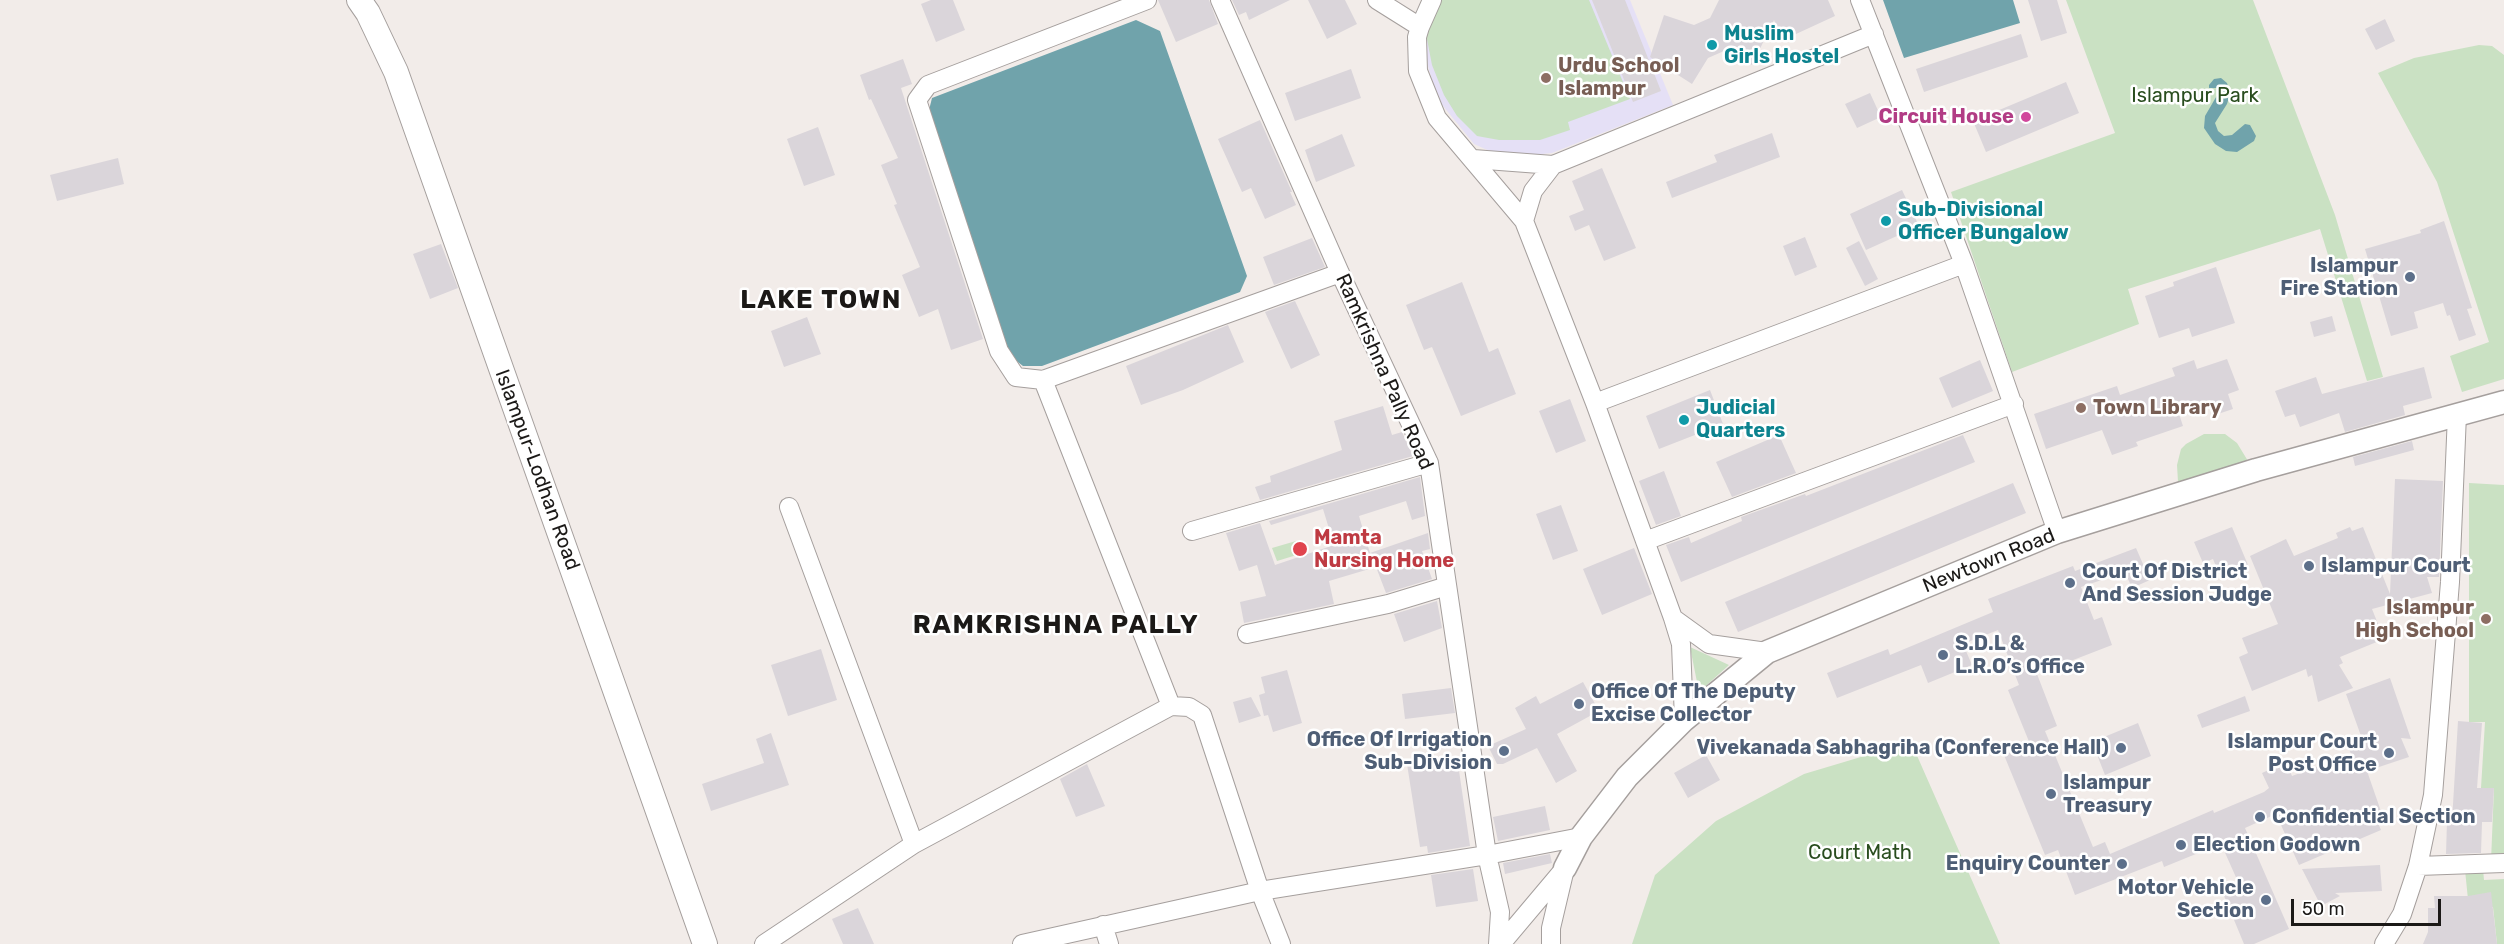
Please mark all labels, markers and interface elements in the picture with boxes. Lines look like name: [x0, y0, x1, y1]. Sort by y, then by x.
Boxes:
place label: Muslim Girls Hostel: [1724, 22, 1839, 69]
marker: Muslim Girls Hostel: [1705, 38, 1719, 52]
place label: Urdu School Islampur: [1558, 54, 1679, 101]
marker: Urdu School Islampur: [1539, 71, 1553, 85]
park label: Islampur Park: [2131, 84, 2259, 108]
place label: Circuit House: [1878, 105, 2014, 129]
marker: Circuit House: [2019, 110, 2033, 124]
place label: Sub-Divisional Officer Bungalow: [1898, 198, 2069, 245]
marker: Sub-Divisional Officer Bungalow: [1879, 214, 1893, 228]
place label: Islampur Fire Station: [2280, 254, 2398, 301]
street label: Ramkrishna Pally Road: [1330, 270, 1438, 474]
marker: Islampur Fire Station: [2403, 270, 2417, 284]
district label: LAKE TOWN: [740, 284, 902, 316]
street label: Islampur-Lodhan Road: [490, 366, 584, 574]
place label: Judicial Quarters: [1696, 396, 1785, 443]
place label: Town Library: [2093, 396, 2222, 420]
marker: Town Library: [2074, 401, 2088, 415]
marker: Judicial Quarters: [1677, 413, 1691, 427]
street label: Newtown Road: [1919, 524, 2059, 598]
place label: Mamta Nursing Home: [1314, 526, 1454, 573]
marker: Mamta Nursing Home: [1291, 540, 1309, 558]
place label: Islampur Court: [2321, 554, 2471, 578]
marker: Islampur Court: [2302, 559, 2316, 573]
place label: Court Of District And Session Judge: [2082, 560, 2272, 607]
marker: Court Of District And Session Judge: [2063, 576, 2077, 590]
place label: Islampur High School: [2355, 596, 2474, 643]
district label: RAMKRISHNA PALLY: [913, 609, 1199, 641]
marker: Islampur High School: [2479, 612, 2493, 626]
place label: S.D.L & L.R.O’s Office: [1955, 632, 2085, 679]
marker: S.D.L & L.R.O’s Office: [1936, 648, 1950, 662]
place label: Office Of The Deputy Excise Collector: [1591, 680, 1796, 727]
marker: Office Of The Deputy Excise Collector: [1572, 697, 1586, 711]
place label: Office Of Irrigation Sub-Division: [1307, 728, 1492, 775]
place label: Islampur Court Post Office: [2227, 730, 2377, 777]
place label: Vivekanada Sabhagriha (Conference Hall): [1696, 736, 2109, 760]
marker: Vivekanada Sabhagriha (Conference Hall): [2114, 741, 2128, 755]
marker: Office Of Irrigation Sub-Division: [1497, 744, 1511, 758]
marker: Islampur Court Post Office: [2382, 746, 2396, 760]
place label: Islampur Treasury: [2063, 771, 2152, 818]
marker: Islampur Treasury: [2044, 787, 2058, 801]
place label: Confidential Section: [2272, 805, 2476, 829]
marker: Confidential Section: [2253, 810, 2267, 824]
place label: Election Godown: [2193, 833, 2360, 857]
marker: Election Godown: [2174, 838, 2188, 852]
park label: Court Math: [1808, 841, 1912, 865]
place label: Enquiry Counter: [1946, 852, 2110, 876]
marker: Enquiry Counter: [2115, 857, 2129, 871]
place label: Motor Vehicle Section: [2118, 876, 2254, 923]
scale bar: [2294, 887, 2444, 925]
marker: Motor Vehicle Section: [2259, 893, 2273, 907]
text: 50 m: [2302, 898, 2345, 920]

